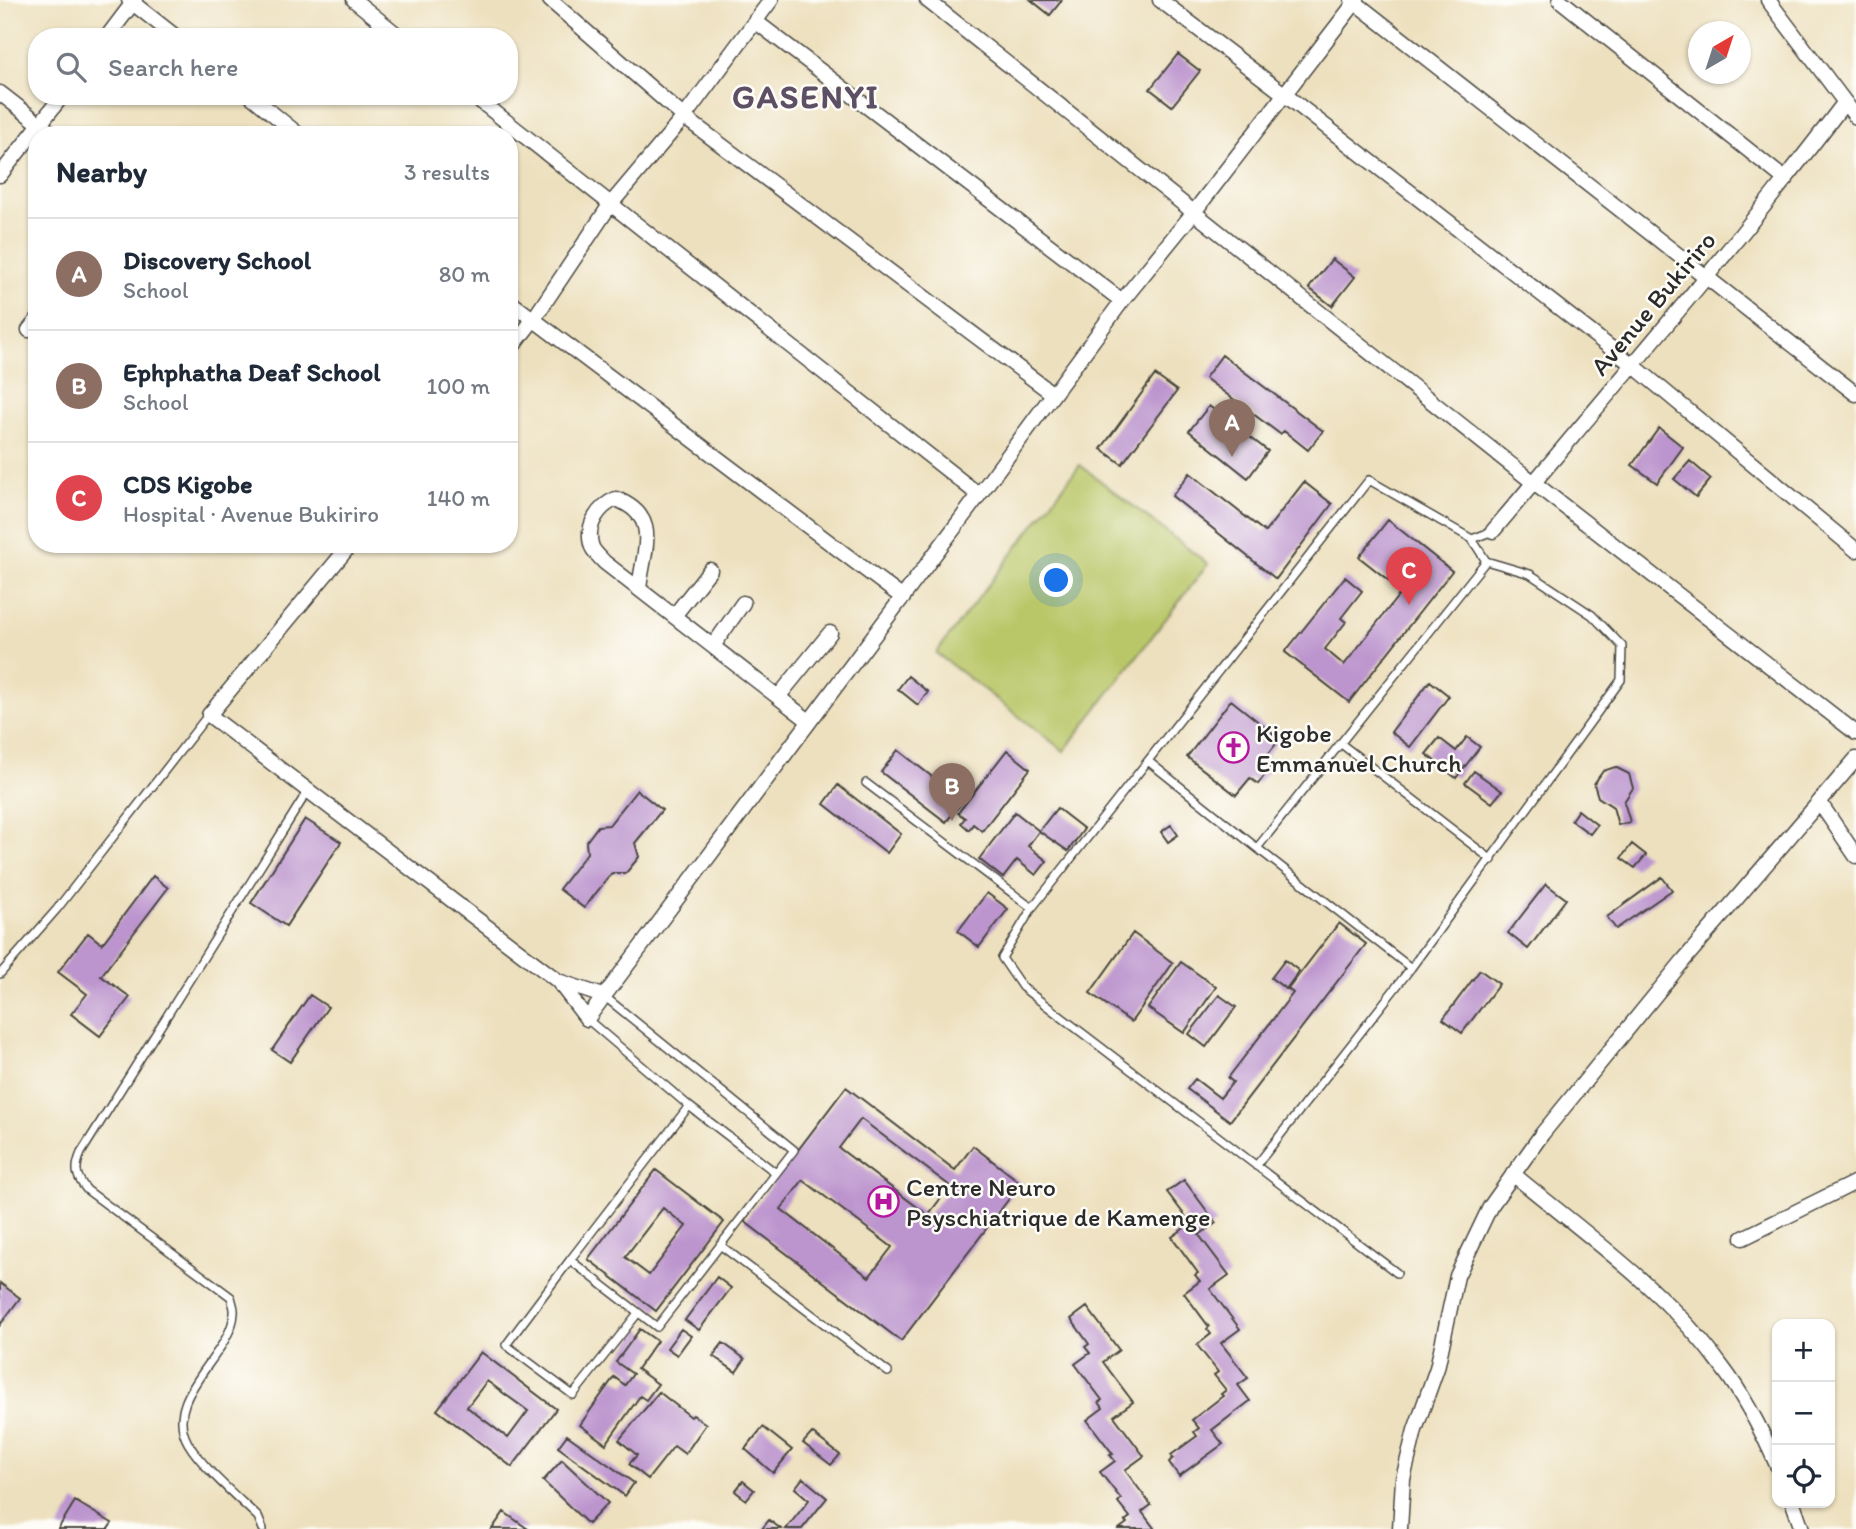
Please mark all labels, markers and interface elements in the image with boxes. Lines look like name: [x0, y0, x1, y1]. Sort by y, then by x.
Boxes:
north arrow: [1688, 21, 1751, 84]
search box: [28, 28, 518, 105]
icon: search: [52, 48, 90, 86]
text: Search here: [108, 51, 238, 83]
district label: GASENYI: [732, 77, 880, 116]
text: Nearby: [56, 153, 147, 190]
text: 3 results: [404, 158, 490, 186]
street label: Avenue Bukiriro: [1583, 224, 1723, 382]
text: Discovery School: [123, 244, 311, 276]
text: A: [72, 260, 86, 288]
text: 80 m: [439, 260, 490, 288]
text: School: [123, 276, 188, 304]
text: Ephphatha Deaf School: [123, 356, 381, 388]
text: B: [72, 372, 86, 400]
text: 100 m: [426, 372, 490, 400]
text: School: [123, 388, 188, 416]
pin: A: [1209, 399, 1255, 457]
text: CDS Kigobe: [123, 468, 253, 500]
text: C: [72, 484, 86, 512]
text: 140 m: [427, 484, 490, 512]
text: Hospital · Avenue Bukiriro: [123, 500, 379, 528]
pin: C: [1386, 547, 1432, 605]
your location: [1039, 563, 1073, 597]
place label: Kigobe Emmanuel Church: [1256, 717, 1462, 779]
church icon: Kigobe Emmanuel Church: [1216, 731, 1250, 765]
pin: B: [929, 763, 975, 821]
place label: Centre Neuro Psyschiatrique de Kamenge: [906, 1171, 1210, 1233]
hospital icon: Centre Neuro Psyschiatrique de Kamenge: [866, 1185, 900, 1219]
map controls: [1772, 1319, 1835, 1508]
button: +: [1772, 1319, 1835, 1382]
button: −: [1772, 1382, 1835, 1445]
button: locate: [1772, 1445, 1835, 1508]

